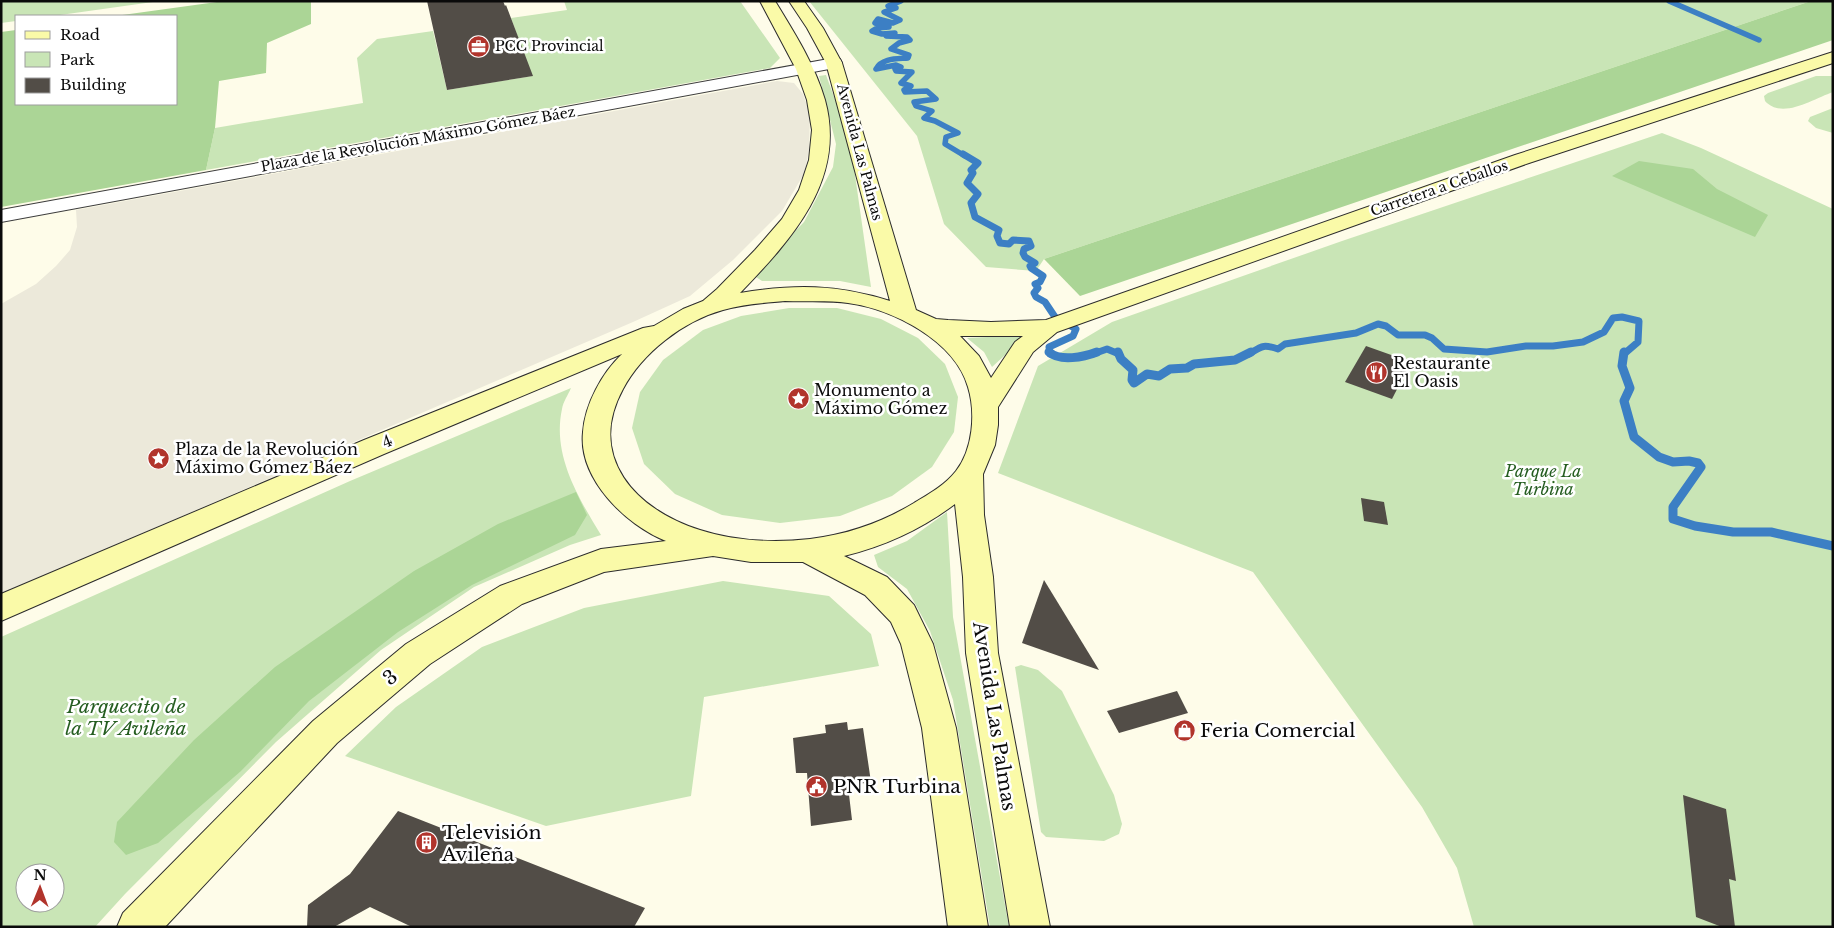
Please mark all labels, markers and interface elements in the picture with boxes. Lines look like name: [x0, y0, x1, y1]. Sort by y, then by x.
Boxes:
legend: [15, 15, 178, 105]
text: Road: [60, 25, 100, 44]
office icon: PCC Provincial: [467, 34, 491, 58]
place label: PCC Provincial: [495, 37, 604, 55]
text: Park: [60, 50, 96, 69]
text: Building: [60, 75, 127, 94]
street label: Avenida Las Palmas: [833, 81, 887, 222]
street label: Plaza de la Revolución Máximo Gómez Báez: [259, 102, 577, 176]
street label: Carretera a Ceballos: [1368, 156, 1510, 220]
place label: Restaurante El Oasis: [1393, 353, 1490, 391]
restaurant icon: Restaurante El Oasis: [1365, 360, 1389, 384]
place label: Monumento a Máximo Gómez: [814, 380, 947, 418]
place icon: Monumento a Máximo Gómez: [786, 387, 810, 411]
street label: 4: [379, 430, 395, 452]
place label: Plaza de la Revolución Máximo Gómez Báez: [175, 439, 358, 477]
place icon: Plaza de la Revolución Máximo Gómez Báez: [147, 446, 171, 470]
park label: Parque La Turbina: [1504, 461, 1581, 499]
street label: Avenida Las Palmas: [968, 619, 1021, 812]
street label: 3: [378, 665, 402, 690]
park label: Parquecito de la TV Avileña: [65, 695, 187, 740]
shop icon: Feria Comercial: [1172, 718, 1196, 742]
place label: Feria Comercial: [1200, 719, 1355, 742]
public building icon: PNR Turbina: [805, 774, 829, 798]
place label: PNR Turbina: [833, 775, 961, 798]
place label: Televisión Avileña: [441, 821, 542, 866]
building icon: Televisión Avileña: [414, 831, 438, 855]
north arrow: [15, 863, 65, 913]
text: N: [33, 866, 47, 884]

